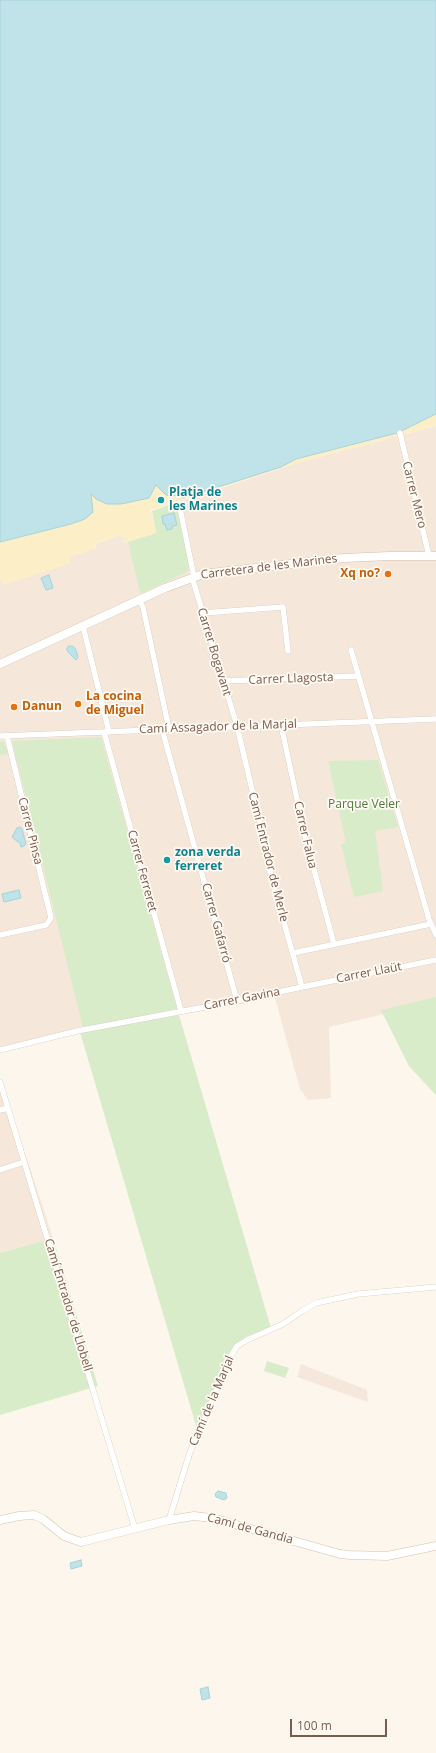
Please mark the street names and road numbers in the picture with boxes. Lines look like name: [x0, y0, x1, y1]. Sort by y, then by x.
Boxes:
street label: Carrer Mero: [399, 460, 429, 530]
street label: Carretera de les Marines: [200, 551, 338, 583]
street label: Carrer Bogavant: [194, 606, 234, 698]
street label: Carrer Llagosta: [248, 670, 334, 688]
street label: Camí Assagador de la Marjal: [139, 717, 297, 737]
street label: Camí Entrador de Merle: [245, 791, 291, 923]
street label: Carrer Pinsa: [15, 796, 45, 866]
street label: Carrer Falua: [290, 800, 320, 870]
street label: Carrer Ferreret: [124, 828, 160, 914]
street label: Carrer Gafarró: [198, 882, 234, 964]
street label: Carrer Llaüt: [335, 960, 403, 986]
street label: Carrer Gavina: [203, 985, 281, 1013]
street label: Camí Entrador de Llobell: [41, 1237, 95, 1373]
street label: Camí de la Marjal: [187, 1354, 237, 1448]
street label: Camí de Gandia: [205, 1511, 295, 1547]

